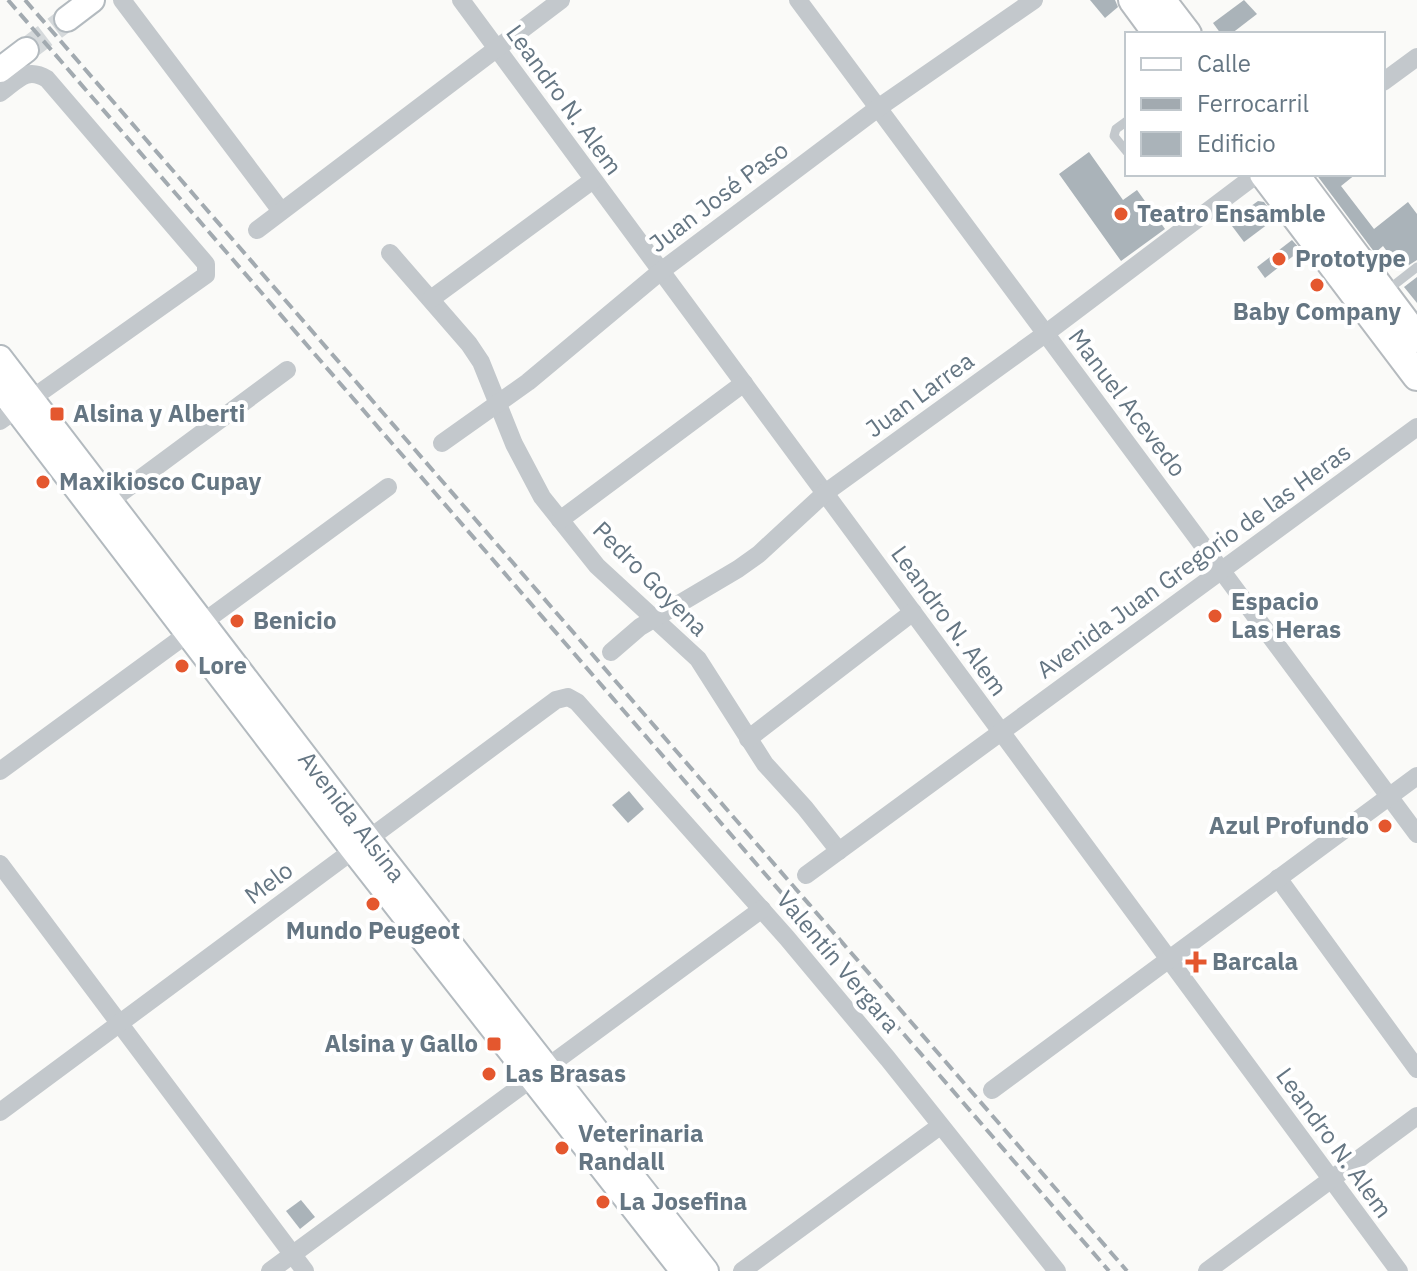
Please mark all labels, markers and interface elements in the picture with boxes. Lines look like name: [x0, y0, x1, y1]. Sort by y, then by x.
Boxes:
street label: Leandro N. Alem: [499, 18, 630, 181]
legend: [1125, 32, 1385, 176]
text: Calle: [1197, 47, 1251, 79]
text: Ferrocarril: [1197, 87, 1309, 119]
text: Edificio: [1197, 127, 1276, 159]
street label: Juan José Paso: [642, 133, 794, 259]
place label: Teatro Ensamble: [1137, 197, 1326, 229]
marker: Teatro Ensamble: [1112, 205, 1130, 223]
place label: Prototype: [1295, 242, 1406, 274]
marker: Prototype: [1270, 250, 1288, 268]
marker: Baby Company: [1308, 276, 1326, 294]
place label: Baby Company: [1233, 295, 1401, 327]
street label: Manuel Acevedo: [1062, 322, 1194, 483]
street label: Juan Larrea: [859, 344, 980, 444]
place label: Alsina y Alberti: [73, 397, 245, 429]
marker: Alsina y Alberti: [48, 405, 66, 423]
street label: Avenida Juan Gregorio de las Heras: [1030, 435, 1357, 685]
place label: Maxikiosco Cupay: [59, 465, 261, 497]
marker: Maxikiosco Cupay: [34, 473, 52, 491]
street label: Pedro Goyena: [586, 514, 715, 643]
street label: Leandro N. Alem: [884, 539, 1015, 702]
place label: Espacio Las Heras: [1231, 585, 1341, 645]
place label: Benicio: [253, 604, 336, 636]
marker: Espacio Las Heras: [1206, 607, 1224, 625]
marker: Benicio: [228, 612, 246, 630]
place label: Lore: [198, 649, 247, 681]
marker: Lore: [173, 657, 191, 675]
street label: Avenida Alsina: [291, 744, 413, 889]
place label: Azul Profundo: [1209, 809, 1369, 841]
marker: Azul Profundo: [1376, 817, 1394, 835]
street label: Melo: [238, 854, 299, 911]
street label: Valentín Vergara: [770, 884, 908, 1039]
marker: Mundo Peugeot: [364, 895, 382, 913]
place label: Mundo Peugeot: [286, 914, 460, 946]
place label: Barcala: [1212, 945, 1298, 977]
marker: Barcala: [1187, 953, 1205, 971]
place label: Alsina y Gallo: [324, 1027, 478, 1059]
marker: Alsina y Gallo: [485, 1035, 503, 1053]
place label: Las Brasas: [505, 1057, 626, 1089]
street label: Leandro N. Alem: [1269, 1061, 1400, 1224]
marker: Las Brasas: [480, 1065, 498, 1083]
place label: Veterinaria Randall: [578, 1117, 704, 1177]
marker: Veterinaria Randall: [553, 1139, 571, 1157]
place label: La Josefina: [619, 1185, 747, 1217]
marker: La Josefina: [594, 1193, 612, 1211]

